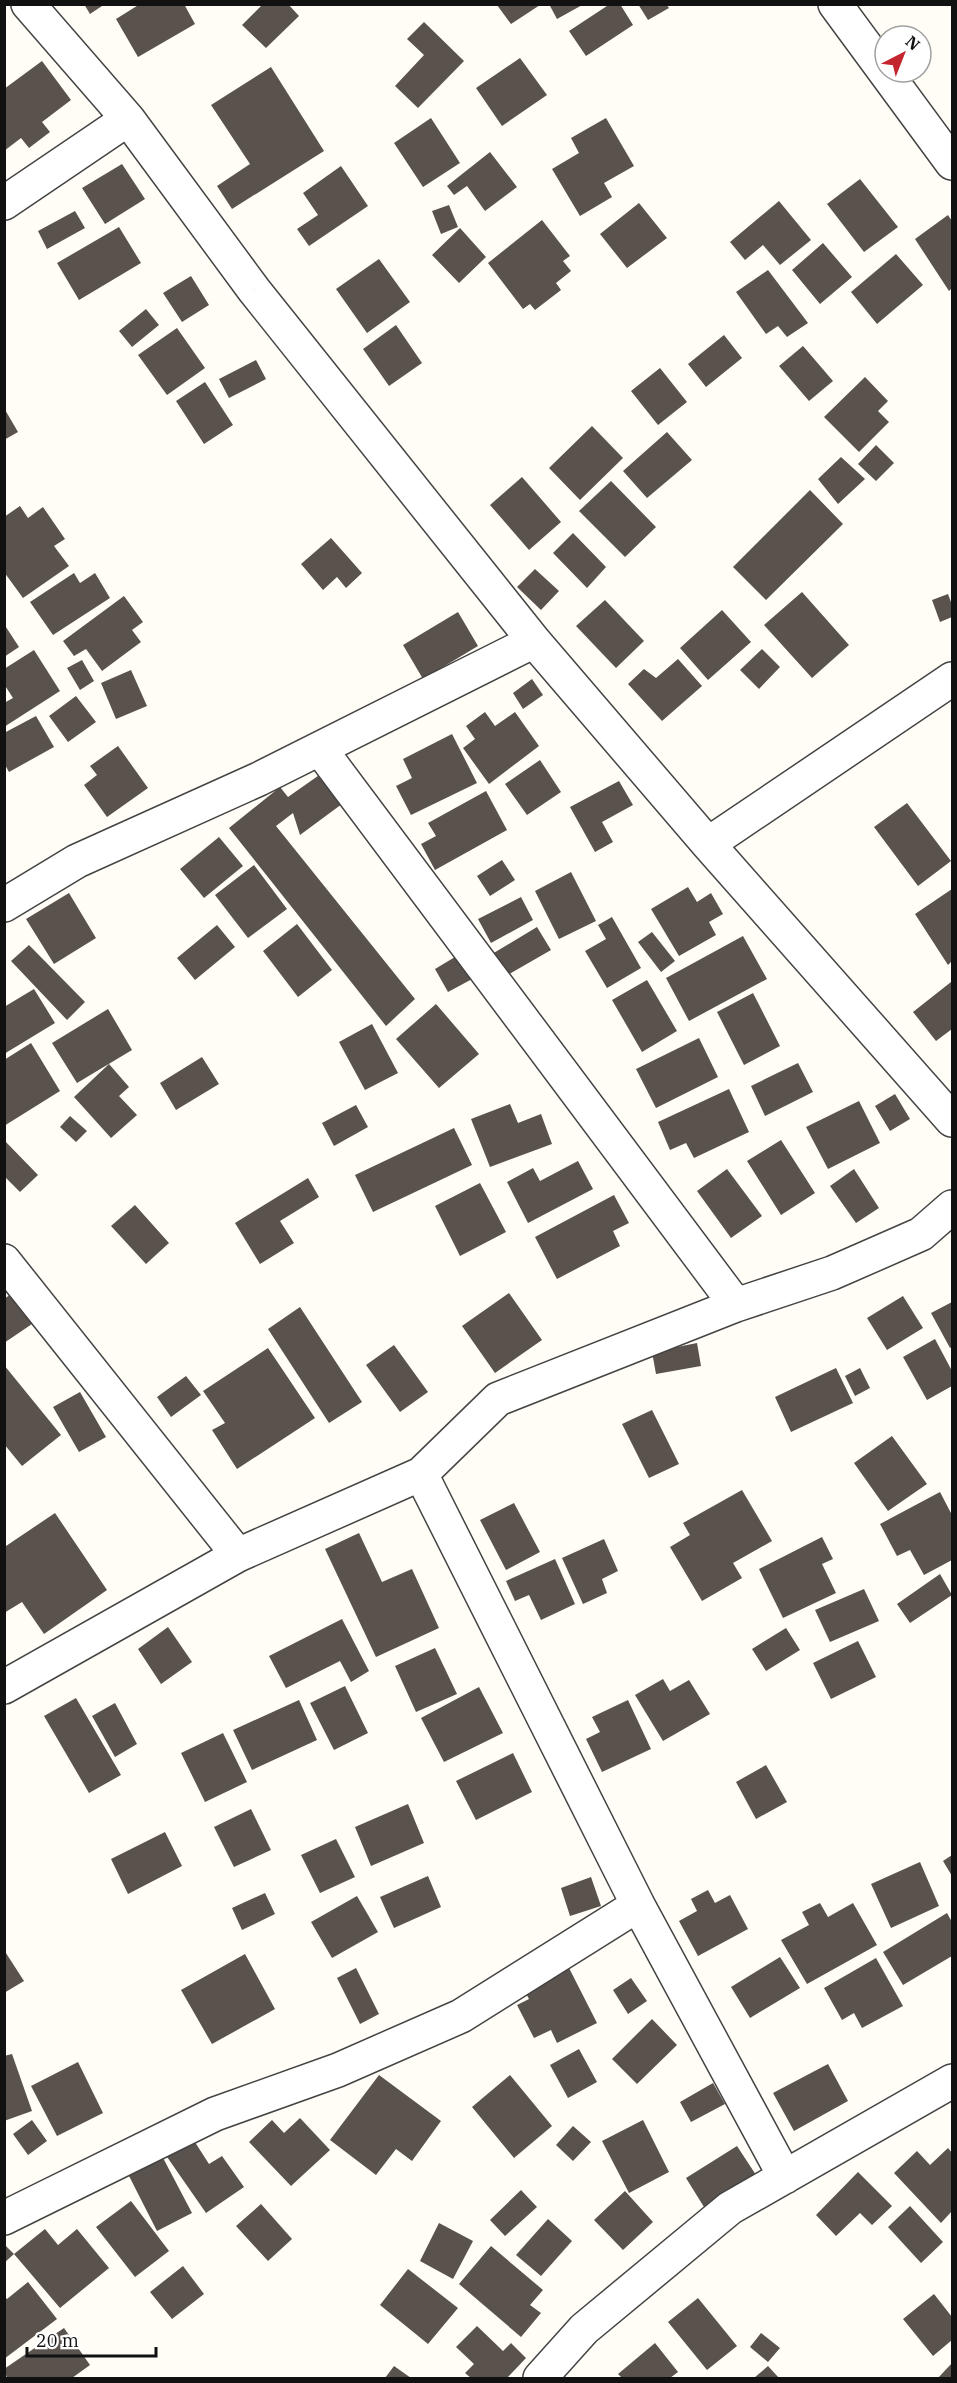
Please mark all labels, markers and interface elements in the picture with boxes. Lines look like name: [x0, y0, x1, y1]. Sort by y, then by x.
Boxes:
north arrow: [873, 24, 933, 84]
text: N: [902, 31, 924, 55]
scale bar: [27, 2320, 156, 2358]
text: 20 m: [36, 2329, 79, 2352]

